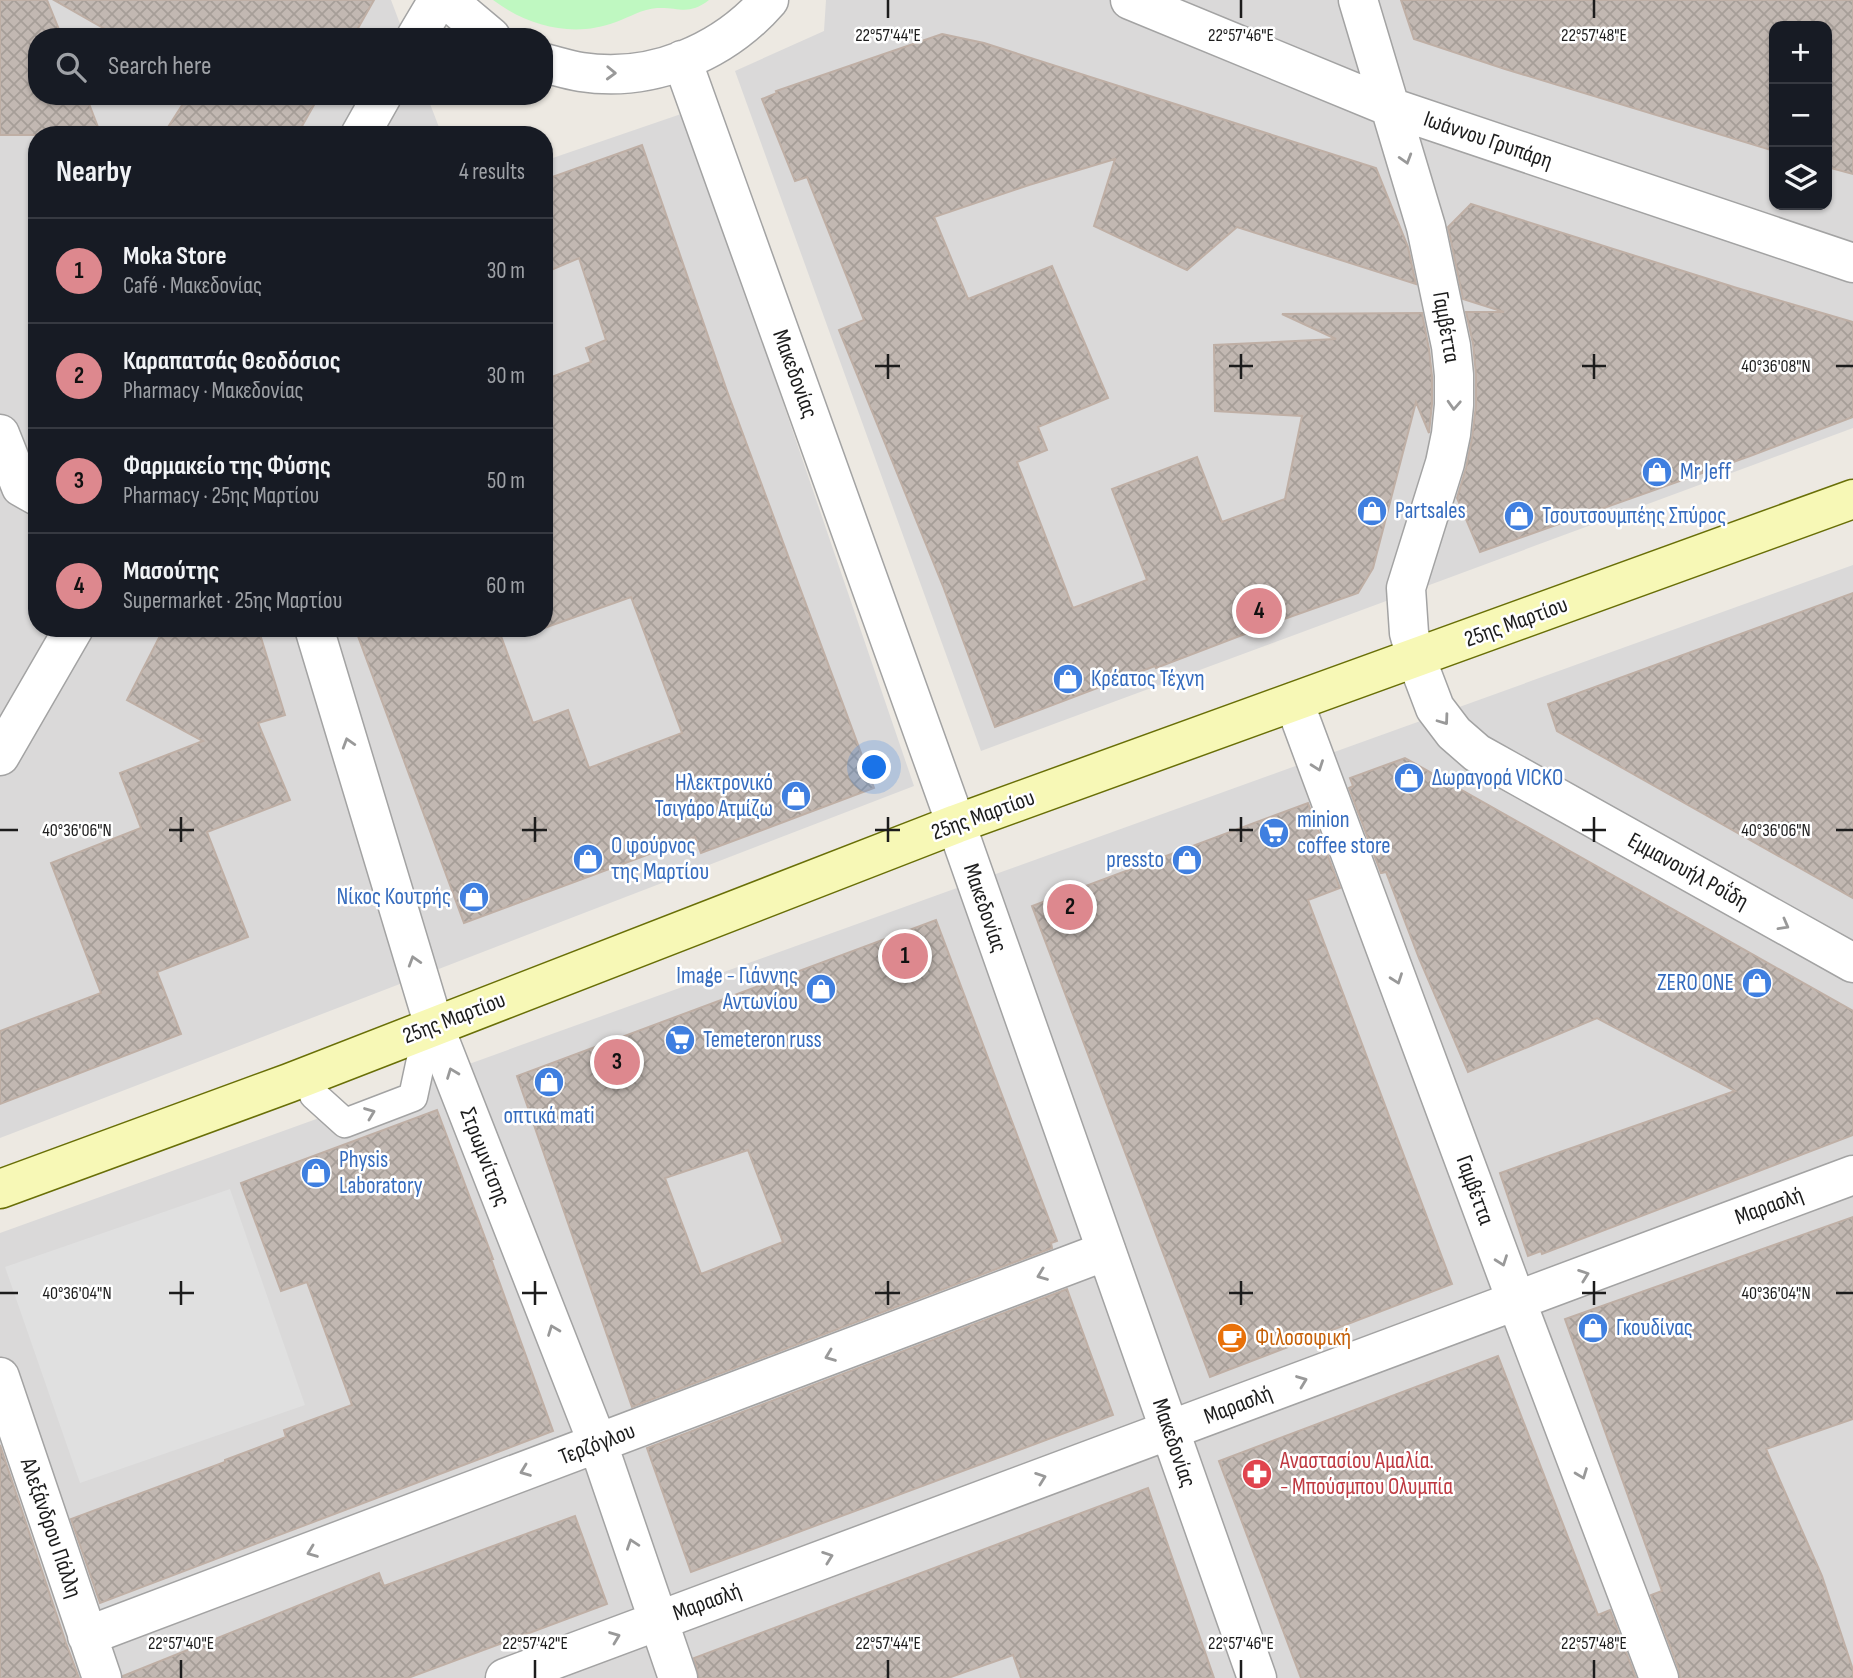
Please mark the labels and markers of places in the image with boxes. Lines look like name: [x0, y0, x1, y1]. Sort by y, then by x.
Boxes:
shop icon: Mr Jeff: [1640, 455, 1674, 489]
place label: Mr Jeff: [1680, 458, 1732, 486]
shop icon: Partsales: [1355, 494, 1389, 528]
place label: Partsales: [1395, 497, 1466, 525]
shop icon: Τσουτσουμπέης Σπύρος: [1502, 499, 1536, 533]
place label: Τσουτσουμπέης Σπύρος: [1542, 502, 1726, 530]
pin: 4: [1236, 585, 1282, 637]
shop icon: Κρέατος Τέχνη: [1051, 662, 1085, 696]
place label: Κρέατος Τέχνη: [1091, 665, 1205, 693]
shop icon: Δωραγορά VICKO: [1392, 761, 1426, 795]
place label: Δωραγορά VICKO: [1432, 764, 1563, 792]
place label: Ηλεκτρονικό Τσιγάρο Ατμίζω: [654, 769, 773, 823]
shop icon: Ηλεκτρονικό Τσιγάρο Ατμίζω: [779, 779, 813, 813]
place label: minion coffee store: [1297, 806, 1391, 860]
supermarket icon: minion coffee store: [1257, 816, 1291, 850]
place label: Ο φούρνος της Μαρτίου: [611, 832, 709, 886]
shop icon: Ο φούρνος της Μαρτίου: [571, 842, 605, 876]
shop icon: pressto: [1170, 843, 1204, 877]
place label: pressto: [1106, 846, 1164, 874]
shop icon: Νίκος Κουτρής: [457, 880, 491, 914]
pin: 2: [1047, 881, 1093, 933]
place label: Νίκος Κουτρής: [337, 883, 451, 911]
pin: 1: [882, 930, 928, 982]
place label: Image - Γιάννης Αντωνίου: [676, 962, 798, 1016]
shop icon: ZERO ONE: [1740, 966, 1774, 1000]
place label: ZERO ONE: [1657, 969, 1734, 997]
shop icon: Image - Γιάννης Αντωνίου: [804, 972, 838, 1006]
supermarket icon: Temeteron russ: [663, 1023, 697, 1057]
place label: Temeteron russ: [703, 1026, 822, 1054]
pin: 3: [594, 1036, 640, 1088]
shop icon: οπτικά mati: [532, 1065, 566, 1099]
place label: οπτικά mati: [503, 1102, 595, 1130]
place label: Physis Laboratory: [339, 1146, 423, 1200]
shop icon: Physis Laboratory: [299, 1156, 333, 1190]
shop icon: Γκουδίνας: [1576, 1311, 1610, 1345]
place label: Γκουδίνας: [1616, 1314, 1693, 1342]
cafe icon: Φιλοσοφική: [1215, 1321, 1249, 1355]
place label: Φιλοσοφική: [1255, 1324, 1351, 1352]
place label: Αναστασίου Αμαλία. - Μπούσμπου Ολυμπία: [1279, 1447, 1453, 1501]
pharmacy icon: Αναστασίου Αμαλία. - Μπούσμπου Ολυμπία: [1240, 1457, 1274, 1491]

